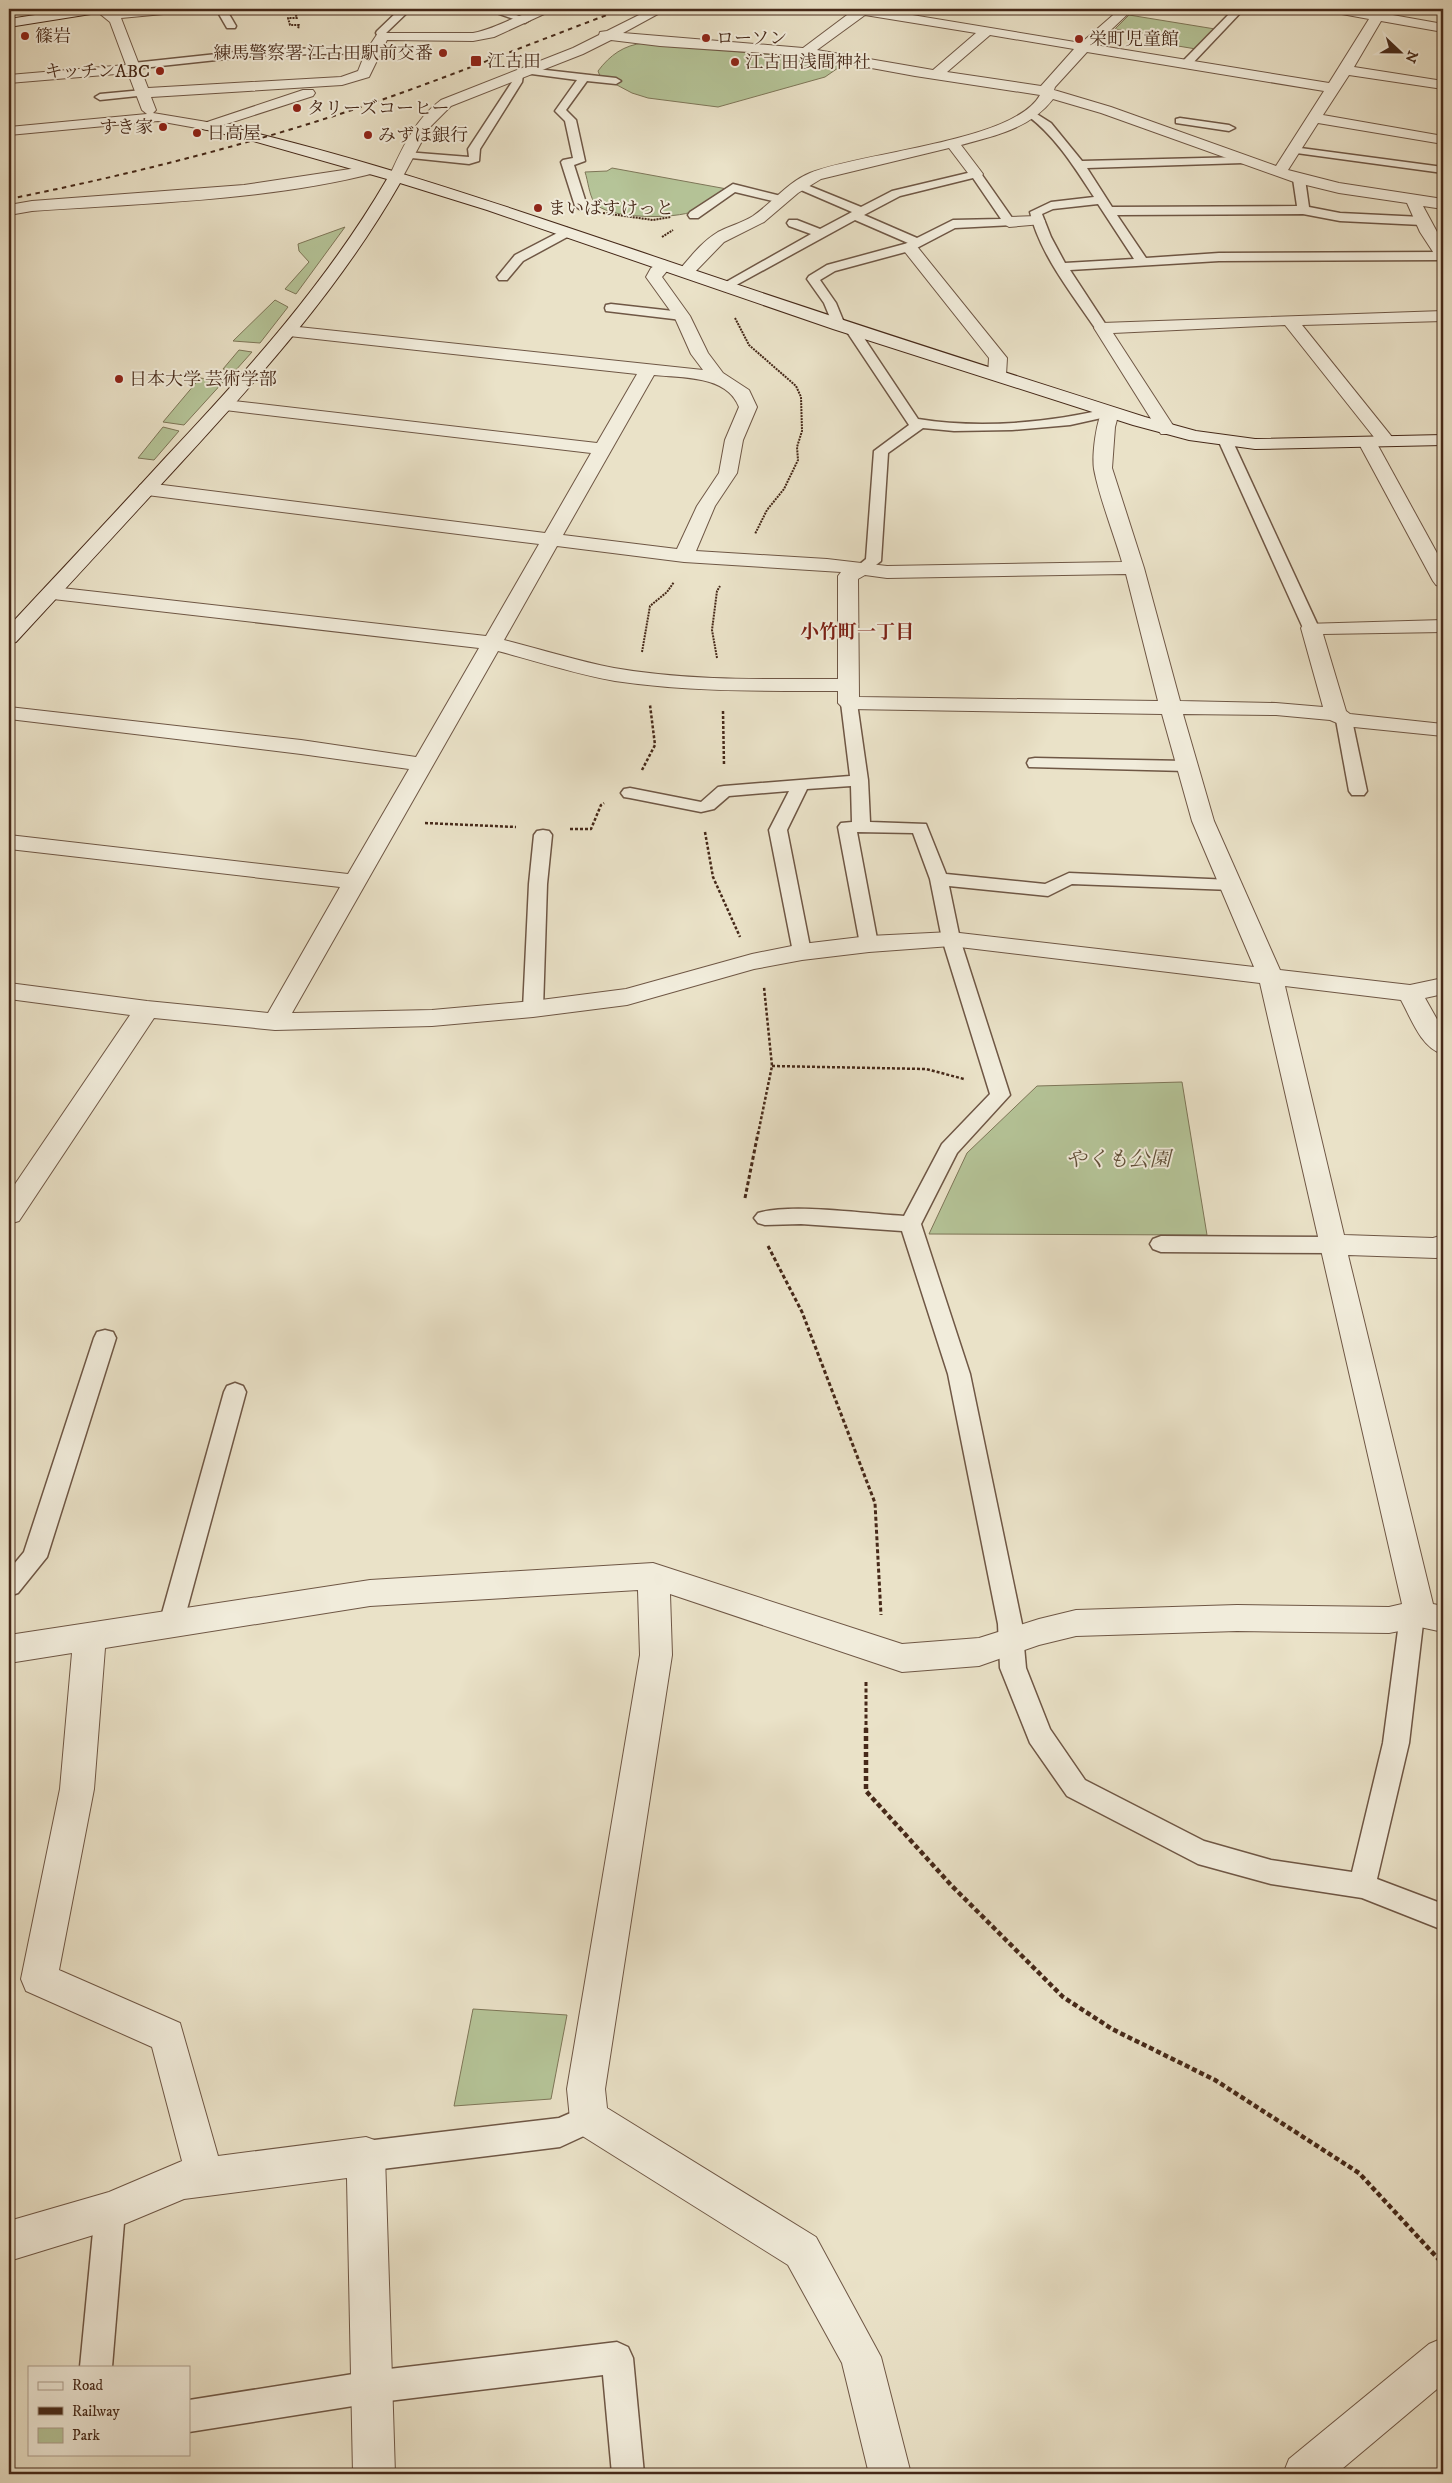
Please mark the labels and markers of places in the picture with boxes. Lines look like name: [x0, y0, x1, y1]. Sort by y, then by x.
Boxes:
place label: 篠岩: [35, 26, 71, 48]
place label: ローソン: [716, 28, 787, 50]
place label: 栄町児童館: [1089, 29, 1179, 51]
marker: 篠岩: [19, 30, 31, 42]
marker: ローソン: [700, 32, 712, 44]
marker: 栄町児童館: [1073, 33, 1085, 45]
place label: 練馬警察署 江古田駅前交番: [213, 43, 433, 65]
marker: 練馬警察署 江古田駅前交番: [437, 47, 449, 59]
place label: 江古田: [487, 51, 541, 73]
place label: 江古田浅間神社: [745, 52, 871, 74]
marker: 江古田: [469, 54, 483, 68]
marker: 江古田浅間神社: [729, 56, 741, 68]
place label: キッチンABC: [44, 61, 150, 83]
marker: キッチンABC: [154, 65, 166, 77]
place label: タリーズコーヒー: [307, 98, 449, 120]
marker: タリーズコーヒー: [291, 102, 303, 114]
place label: すき家: [99, 117, 153, 139]
marker: すき家: [157, 121, 169, 133]
place label: 日高屋: [207, 123, 261, 145]
place label: みずほ銀行: [378, 125, 468, 147]
marker: 日高屋: [191, 127, 203, 139]
marker: みずほ銀行: [362, 129, 374, 141]
place label: まいばすけっと: [548, 198, 674, 220]
marker: まいばすけっと: [532, 202, 544, 214]
place label: 日本大学 芸術学部: [129, 369, 277, 391]
marker: 日本大学 芸術学部: [113, 373, 125, 385]

